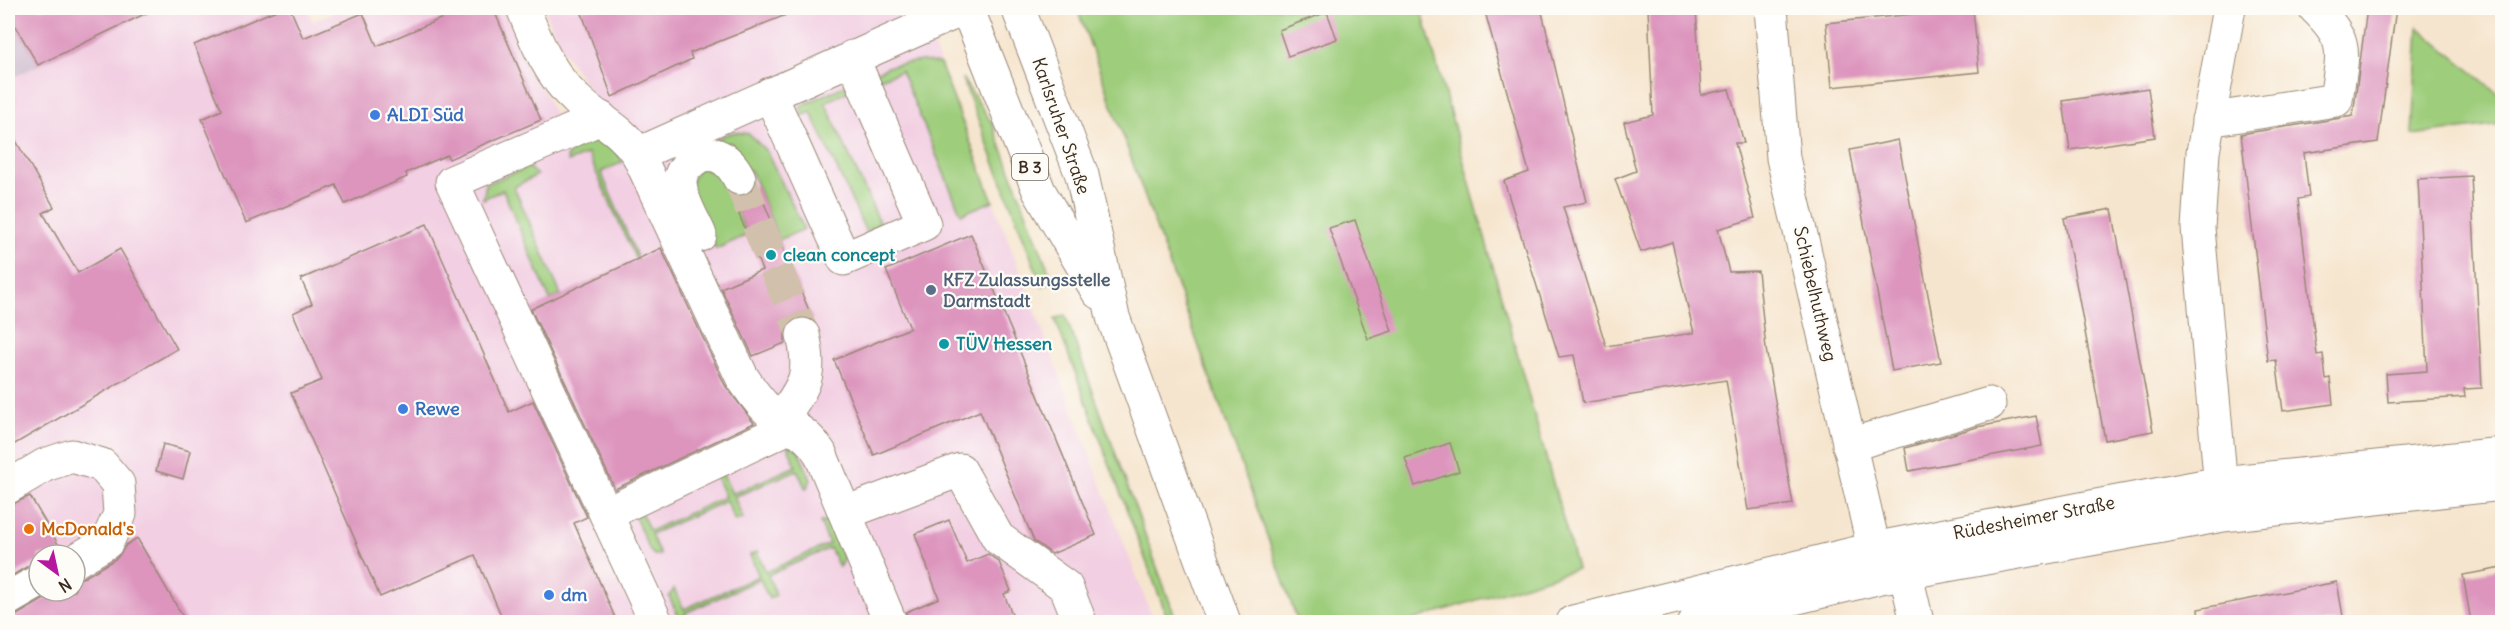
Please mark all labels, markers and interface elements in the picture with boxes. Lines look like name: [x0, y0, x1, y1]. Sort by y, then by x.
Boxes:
street label: Karlsruher Straße: [1027, 54, 1096, 197]
place label: ALDI Süd: [387, 103, 464, 126]
marker: ALDI Süd: [368, 108, 382, 122]
road number: B 3: [1012, 154, 1048, 180]
street label: Schiebelhuthweg: [1789, 224, 1842, 364]
place label: clean concept: [783, 243, 896, 266]
marker: clean concept: [764, 248, 778, 262]
place label: KFZ Zulassungsstelle Darmstadt: [943, 268, 1111, 312]
marker: KFZ Zulassungsstelle Darmstadt: [924, 283, 938, 297]
place label: TÜV Hessen: [956, 332, 1053, 355]
marker: TÜV Hessen: [937, 337, 951, 351]
place label: Rewe: [415, 397, 460, 420]
marker: Rewe: [396, 402, 410, 416]
street label: Rüdesheimer Straße: [1951, 491, 2117, 544]
place label: McDonald's: [41, 517, 134, 540]
marker: McDonald's: [22, 522, 36, 536]
north arrow: [27, 543, 87, 603]
text: N: [55, 574, 75, 597]
place label: dm: [561, 583, 588, 606]
marker: dm: [542, 588, 556, 602]

